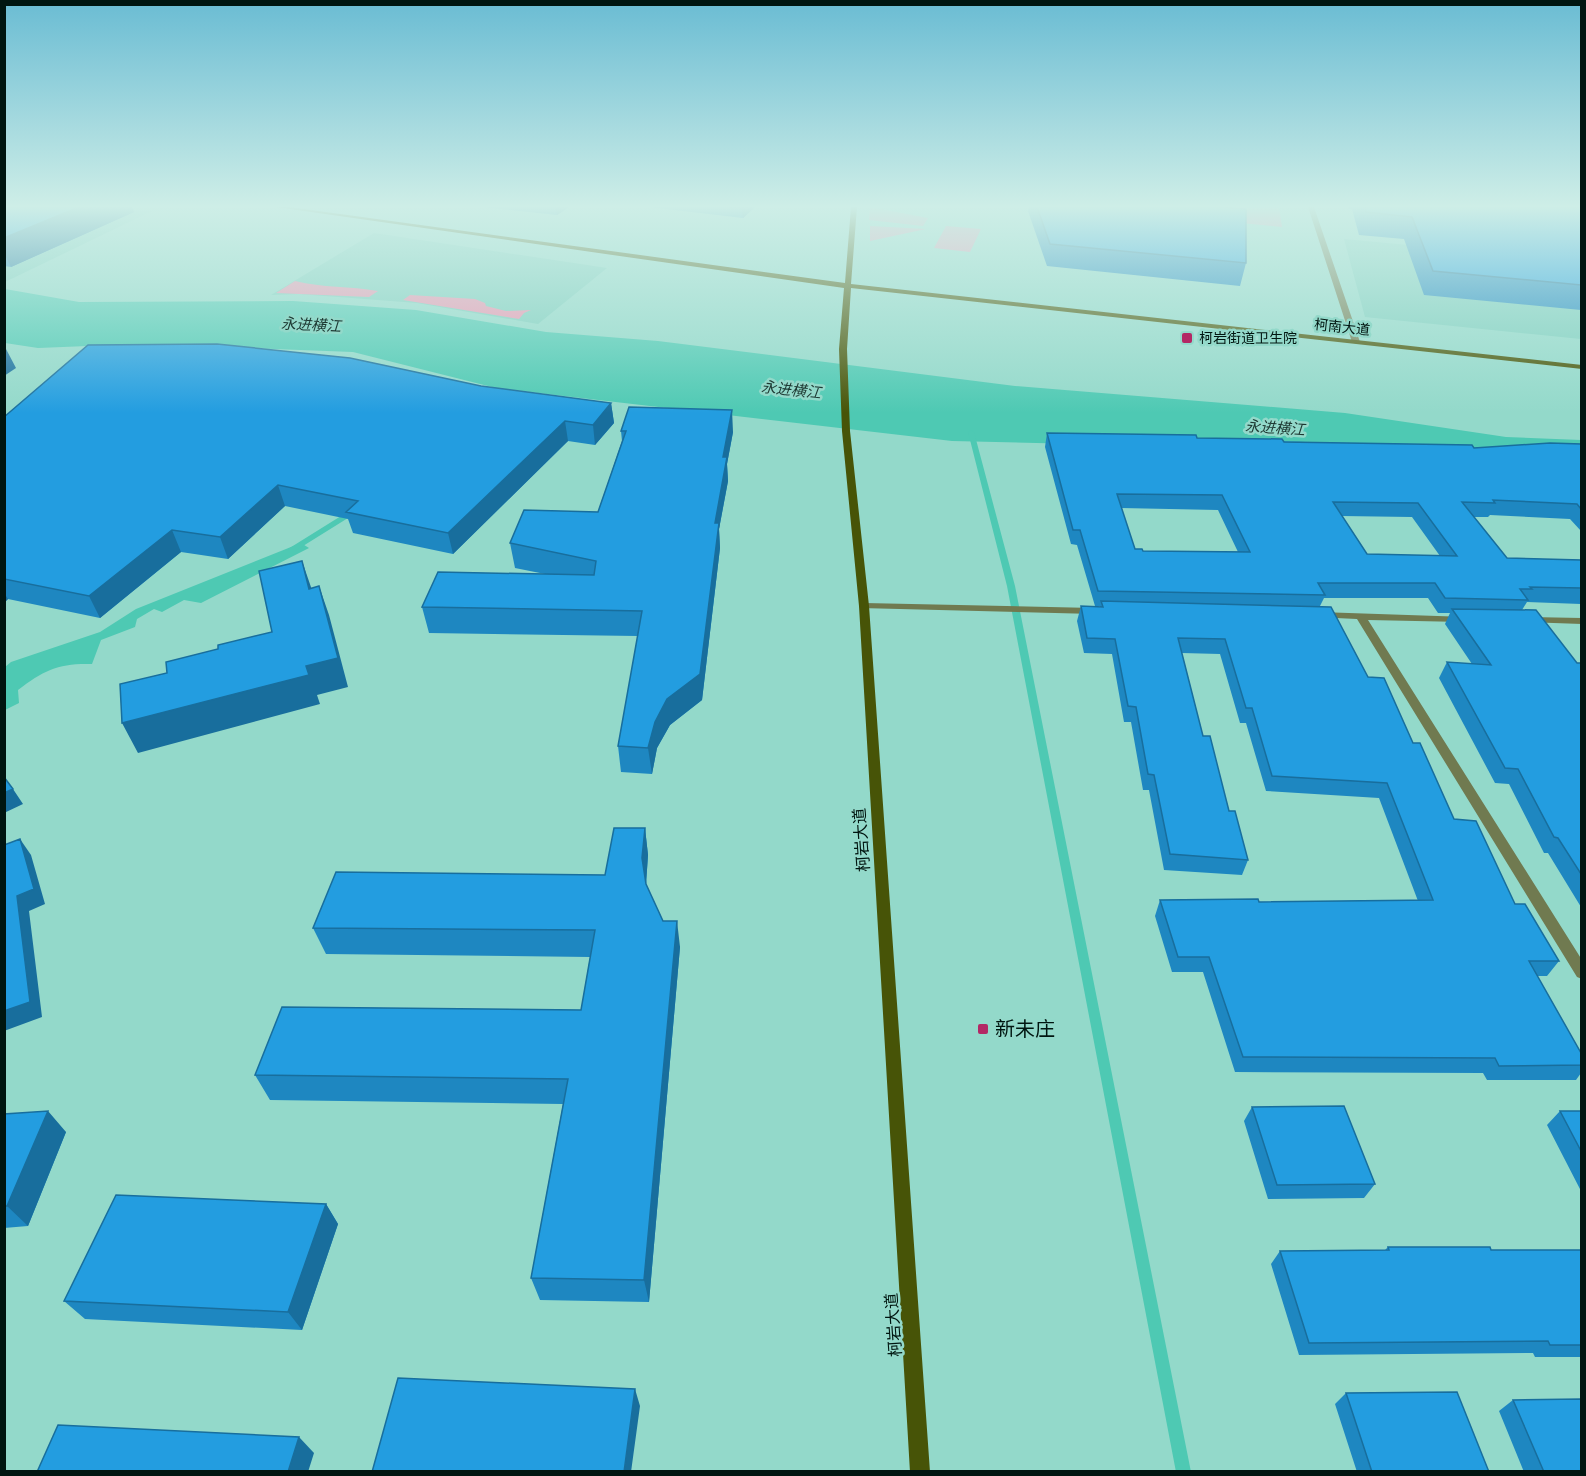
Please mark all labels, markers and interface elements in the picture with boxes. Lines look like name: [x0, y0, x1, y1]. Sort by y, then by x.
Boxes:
water label: 永进横江: [281, 314, 343, 335]
street label: 柯南大道: [1313, 316, 1371, 338]
place label: 柯岩街道卫生院: [1199, 330, 1297, 346]
marker: 柯岩街道卫生院: [1180, 331, 1194, 345]
water label: 永进横江: [760, 378, 824, 401]
water label: 永进横江: [1245, 417, 1308, 438]
street label: 柯岩大道: [851, 807, 872, 872]
place label: 新未庄: [995, 1018, 1055, 1040]
marker: 新未庄: [976, 1022, 990, 1036]
street label: 柯岩大道: [883, 1292, 904, 1357]

